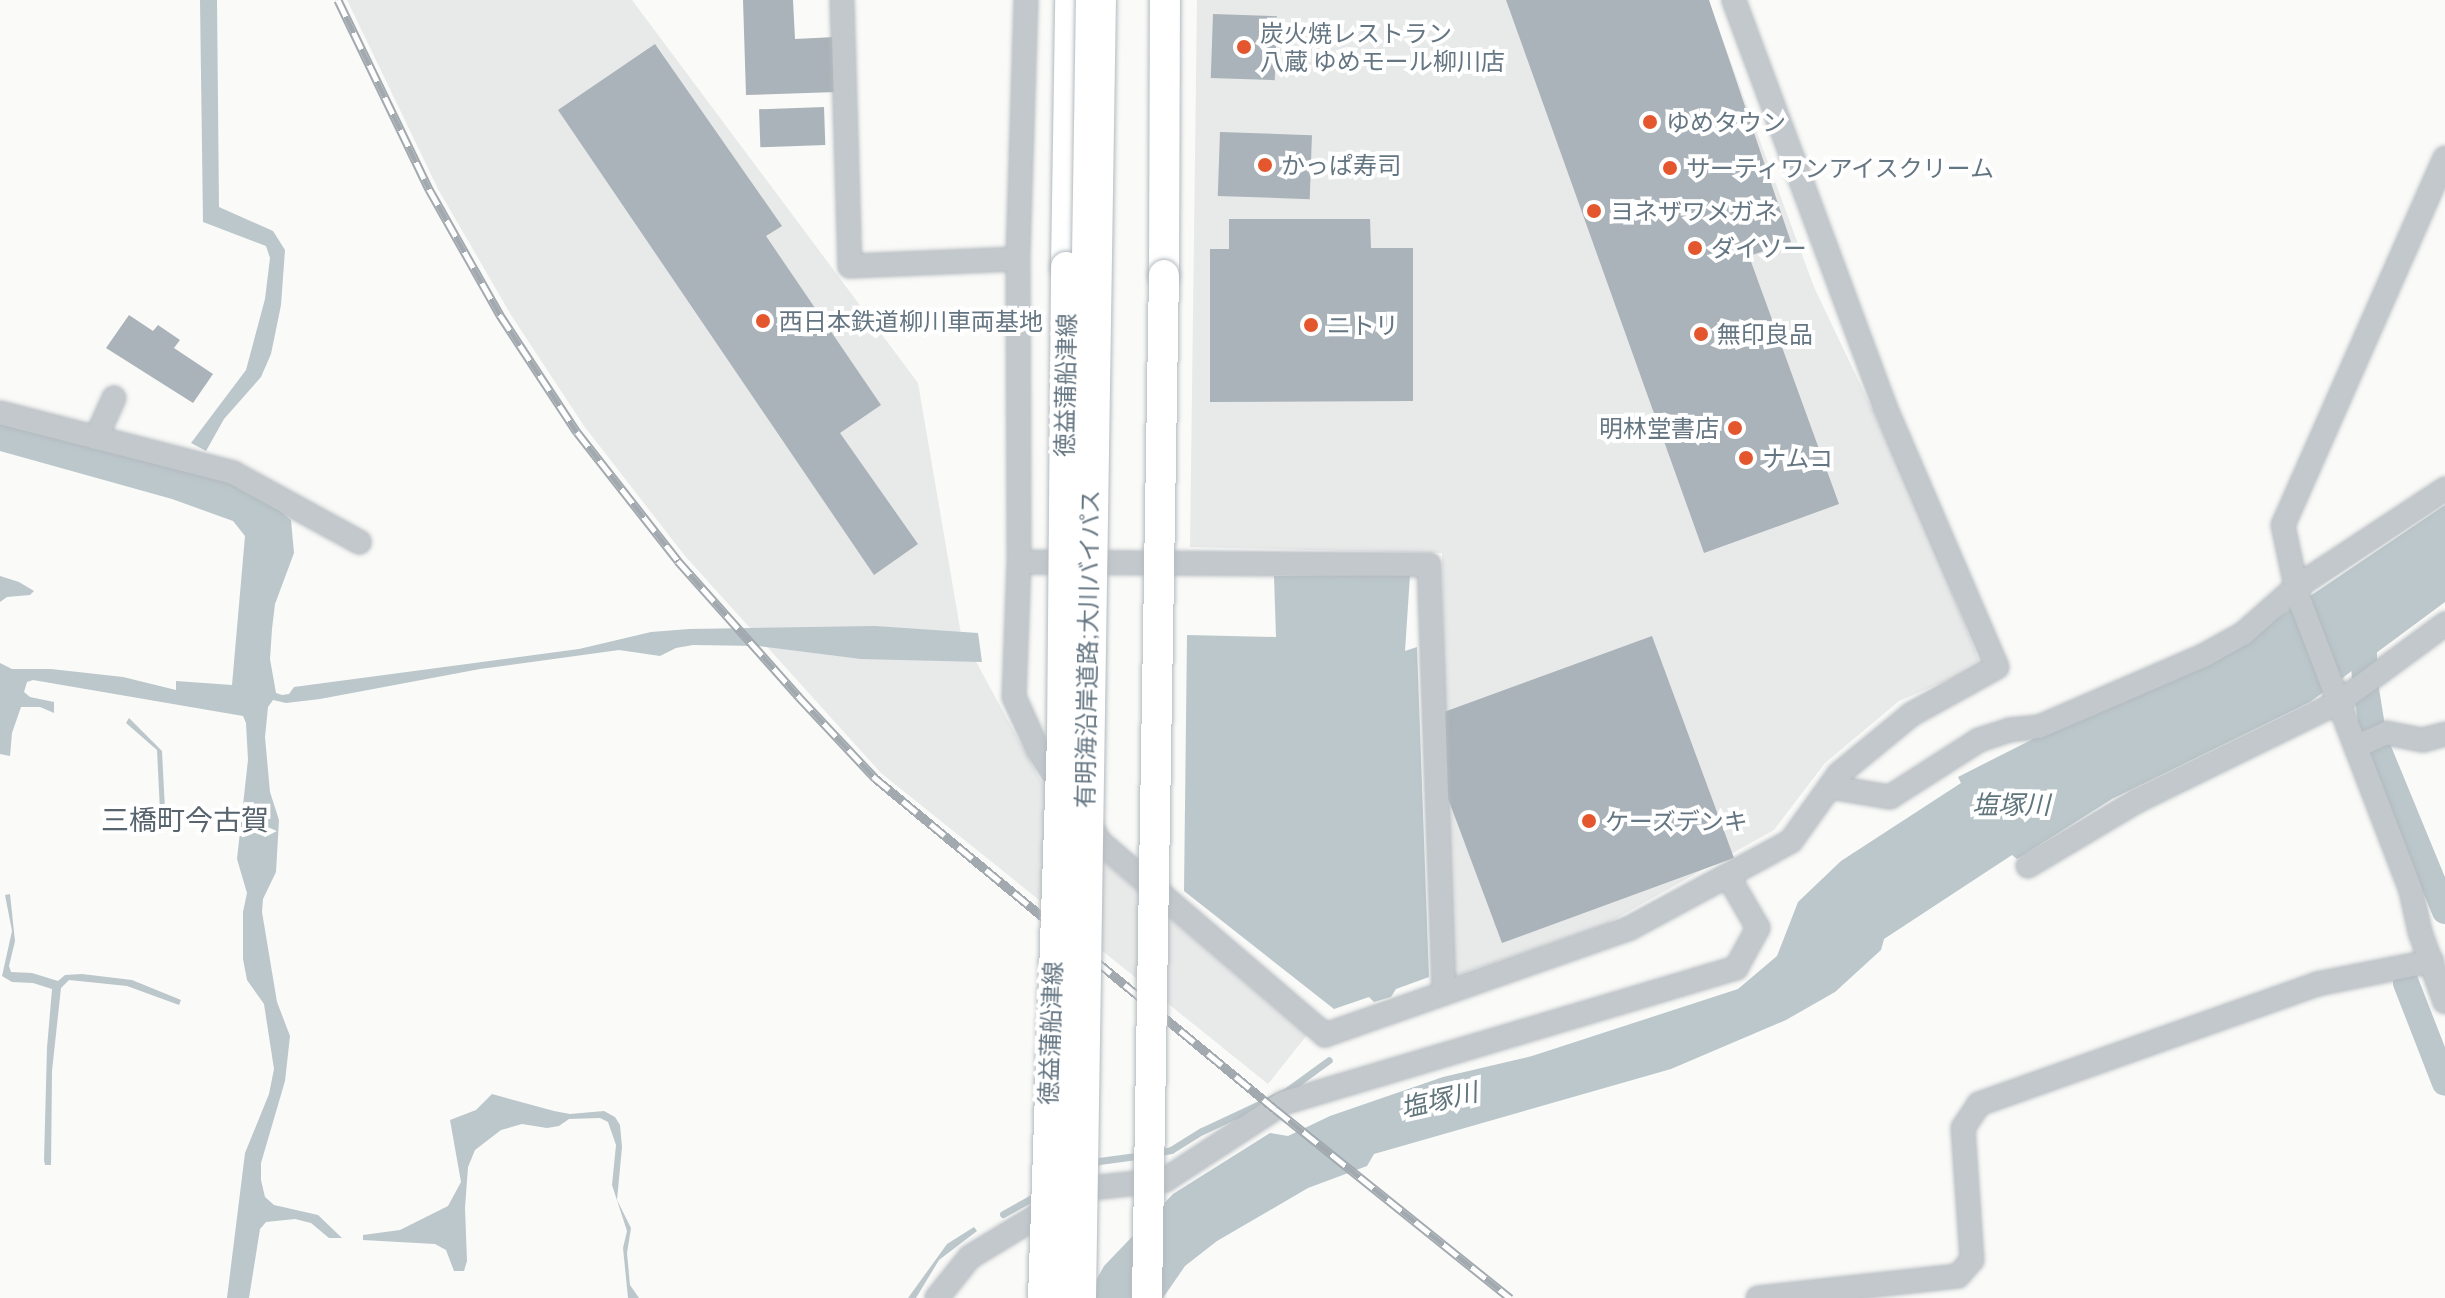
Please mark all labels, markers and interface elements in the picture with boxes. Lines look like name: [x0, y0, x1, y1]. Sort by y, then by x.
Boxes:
place label: 炭火焼レストラン 八蔵 ゆめモール柳川店: [1260, 19, 1505, 75]
marker: 炭火焼レストラン 八蔵 ゆめモール柳川店: [1235, 38, 1253, 56]
place label: ゆめタウン: [1666, 108, 1786, 136]
marker: ゆめタウン: [1641, 113, 1659, 131]
place label: かっぱ寿司: [1281, 151, 1401, 179]
place label: サーティワンアイスクリーム: [1686, 154, 1998, 182]
marker: かっぱ寿司: [1256, 156, 1274, 174]
marker: サーティワンアイスクリーム: [1661, 159, 1679, 177]
place label: ヨネザワメガネ: [1610, 197, 1778, 225]
marker: ヨネザワメガネ: [1585, 202, 1603, 220]
place label: ダイソー: [1711, 234, 1807, 262]
marker: ダイソー: [1686, 239, 1704, 257]
place label: 西日本鉄道柳川車両基地: [779, 307, 1043, 335]
place label: ニトリ: [1327, 311, 1399, 339]
marker: 西日本鉄道柳川車両基地: [754, 312, 772, 330]
street label: 徳益蒲船津線: [1049, 313, 1081, 457]
marker: ニトリ: [1302, 316, 1320, 334]
place label: 無印良品: [1717, 320, 1813, 348]
marker: 無印良品: [1692, 325, 1710, 343]
place label: 明林堂書店: [1599, 414, 1719, 442]
marker: 明林堂書店: [1726, 419, 1744, 437]
place label: ナムコ: [1762, 444, 1834, 472]
marker: ナムコ: [1737, 449, 1755, 467]
street label: 有明海沿岸道路;大川バイパス: [1070, 489, 1104, 809]
water label: 塩塚川: [1972, 789, 2050, 821]
district label: 三橋町今古賀: [101, 802, 269, 836]
place label: ケーズデンキ: [1605, 807, 1749, 835]
marker: ケーズデンキ: [1580, 812, 1598, 830]
street label: 徳益蒲船津線: [1033, 961, 1067, 1105]
water label: 塩塚川: [1397, 1076, 1481, 1124]

